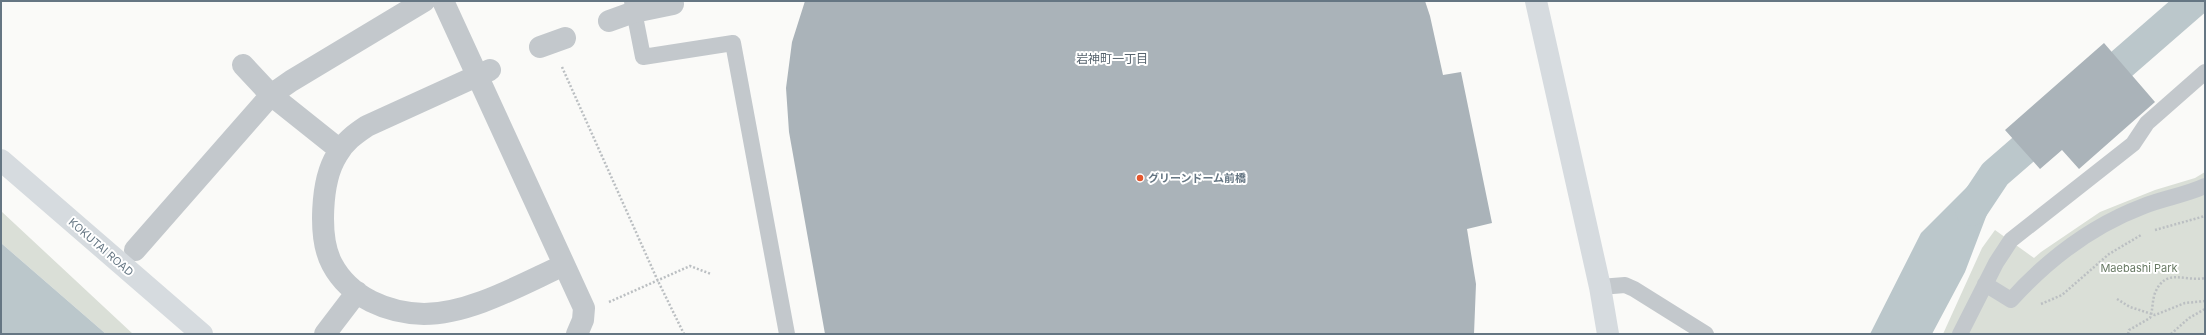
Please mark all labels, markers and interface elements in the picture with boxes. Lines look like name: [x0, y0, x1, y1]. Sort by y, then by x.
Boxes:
district label: 岩神町一丁目: [1076, 51, 1148, 66]
place label: グリーンドーム前橋: [1148, 171, 1246, 185]
marker: グリーンドーム前橋: [1135, 173, 1145, 183]
street label: KOKUTAI ROAD: [66, 215, 136, 279]
park label: Maebashi Park: [2100, 261, 2178, 275]

